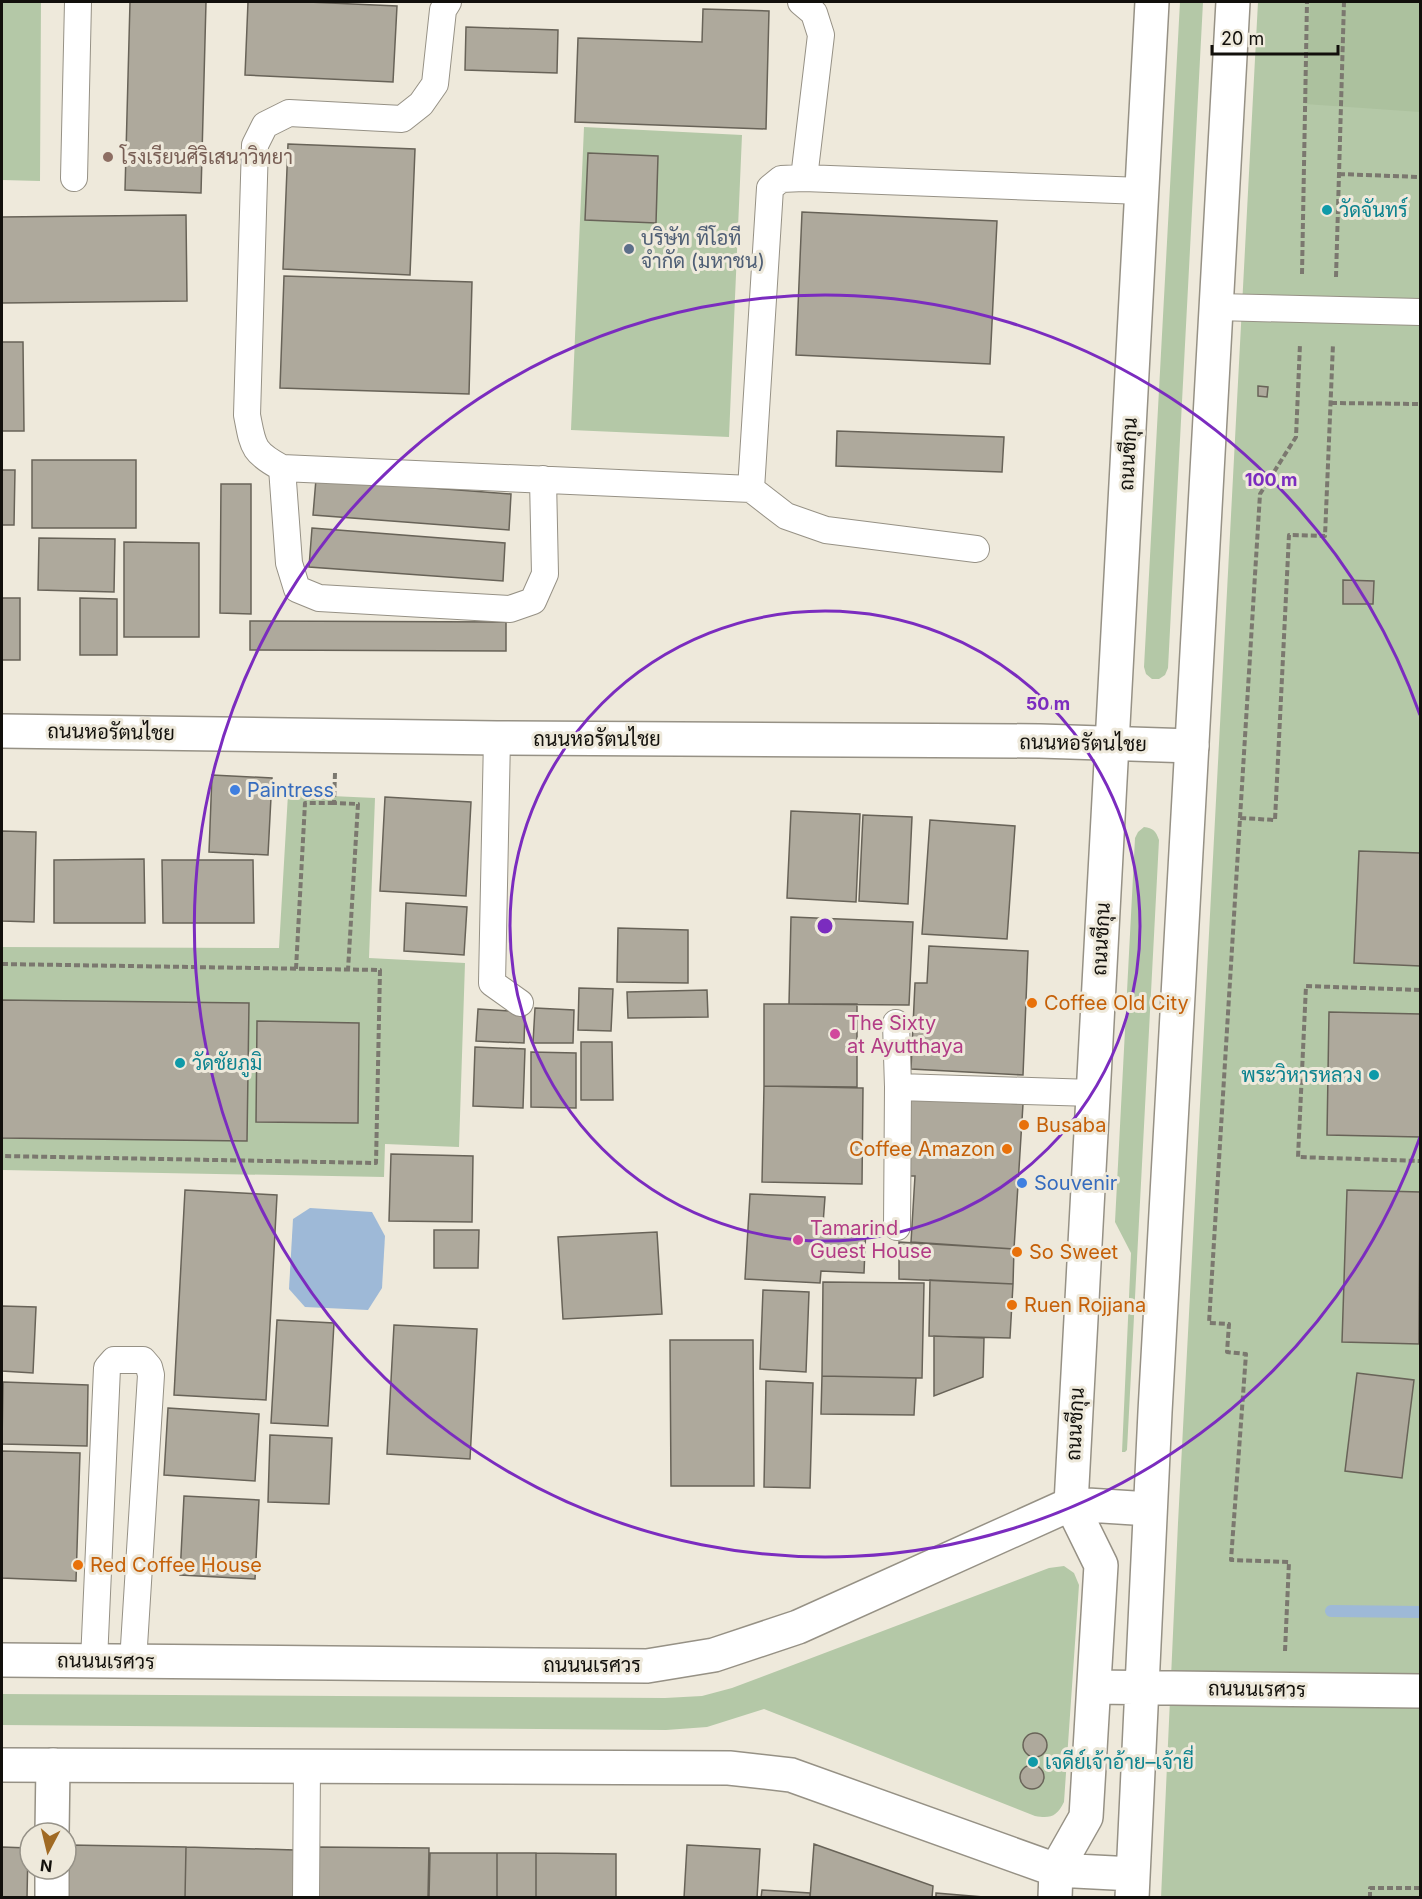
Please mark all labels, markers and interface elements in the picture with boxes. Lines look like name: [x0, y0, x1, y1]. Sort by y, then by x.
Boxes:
scale bar: [1212, 18, 1338, 56]
text: 20 m: [1221, 28, 1264, 49]
place label: โรงเรียนศิริเสนาวิทยา: [119, 144, 293, 169]
marker: โรงเรียนศิริเสนาวิทยา: [101, 150, 115, 164]
place label: วัดจันทร์: [1339, 196, 1408, 222]
marker: วัดจันทร์: [1320, 203, 1334, 217]
place label: บริษัท ทีโอที จำกัด (มหาชน): [641, 225, 765, 273]
marker: บริษัท ทีโอที จำกัด (มหาชน): [622, 242, 636, 256]
street label: ถนนชีกุน: [1113, 417, 1144, 491]
text: 100 m: [1245, 469, 1297, 490]
text: 50 m: [1026, 693, 1070, 714]
street label: ถนนหอรัตนไชย: [47, 718, 175, 745]
street label: ถนนหอรัตนไชย: [533, 726, 661, 751]
street label: ถนนหอรัตนไชย: [1019, 729, 1147, 756]
place label: Paintress: [247, 778, 334, 802]
marker: Paintress: [228, 783, 242, 797]
street label: ถนนชีกุน: [1086, 902, 1117, 976]
centre of rings: [815, 916, 835, 936]
place label: Coffee Old City: [1044, 991, 1189, 1015]
marker: Coffee Old City: [1025, 996, 1039, 1010]
place label: The Sixty at Ayutthaya: [847, 1011, 964, 1058]
marker: The Sixty at Ayutthaya: [828, 1027, 842, 1041]
place label: วัดชัยภูมิ: [192, 1051, 262, 1078]
marker: วัดชัยภูมิ: [173, 1056, 187, 1070]
place label: พระวิหารหลวง: [1241, 1063, 1362, 1087]
marker: พระวิหารหลวง: [1367, 1068, 1381, 1082]
place label: Busaba: [1036, 1113, 1106, 1137]
marker: Busaba: [1017, 1118, 1031, 1132]
place label: Coffee Amazon: [849, 1137, 995, 1161]
marker: Coffee Amazon: [1000, 1142, 1014, 1156]
place label: Souvenir: [1034, 1171, 1118, 1195]
marker: Souvenir: [1015, 1176, 1029, 1190]
place label: Tamarind Guest House: [810, 1216, 932, 1263]
marker: Tamarind Guest House: [791, 1233, 805, 1247]
place label: So Sweet: [1029, 1240, 1119, 1264]
marker: So Sweet: [1010, 1245, 1024, 1259]
place label: Ruen Rojjana: [1024, 1293, 1146, 1317]
marker: Ruen Rojjana: [1005, 1298, 1019, 1312]
street label: ถนนชีกุน: [1060, 1387, 1091, 1461]
place label: Red Coffee House: [90, 1553, 262, 1577]
marker: Red Coffee House: [71, 1558, 85, 1572]
street label: ถนนนเรศวร: [57, 1648, 155, 1674]
street label: ถนนนเรศวร: [543, 1653, 641, 1677]
street label: ถนนนเรศวร: [1208, 1676, 1306, 1702]
place label: เจดีย์เจ้าอ้าย–เจ้ายี่: [1045, 1745, 1194, 1774]
marker: เจดีย์เจ้าอ้าย–เจ้ายี่: [1026, 1755, 1040, 1769]
north arrow: [18, 1821, 78, 1881]
text: N: [39, 1855, 53, 1877]

